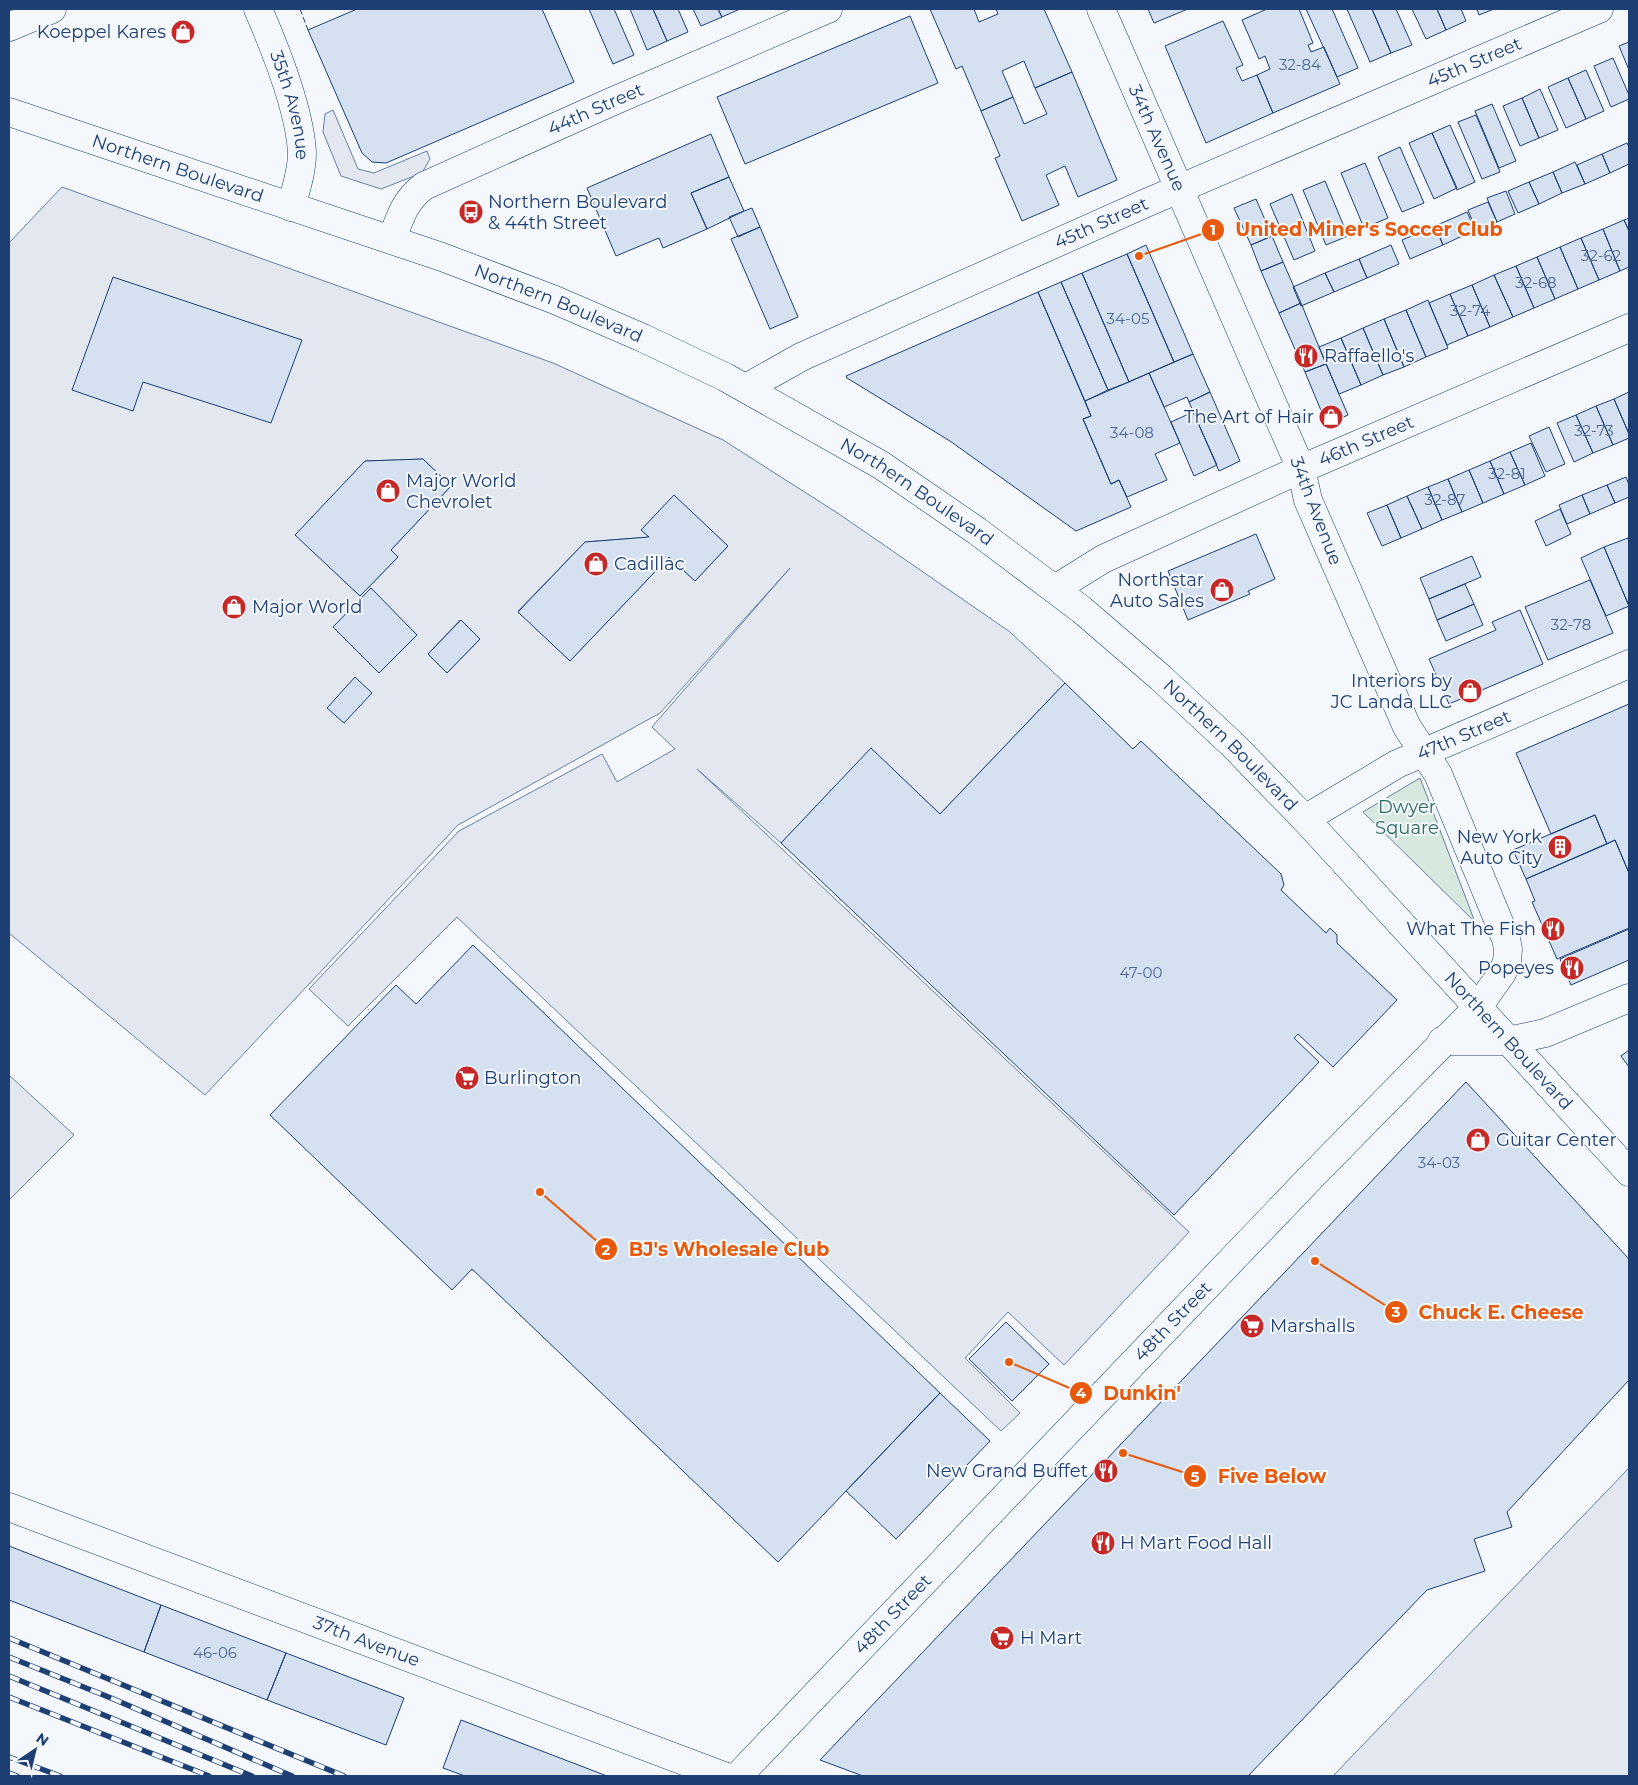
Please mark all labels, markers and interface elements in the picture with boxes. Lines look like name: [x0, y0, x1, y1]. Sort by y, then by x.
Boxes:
shop icon: Koeppel Kares: [170, 19, 196, 45]
place label: Koeppel Kares: [37, 21, 166, 43]
street label: 45th Street: [1424, 32, 1525, 92]
street label: 35th Avenue: [265, 47, 313, 160]
house number: 32-84: [1279, 55, 1321, 74]
street label: 44th Street: [544, 78, 647, 140]
street label: 34th Avenue: [1124, 81, 1190, 195]
street label: Northern Boulevard: [89, 130, 266, 207]
place label: Northern Boulevard & 44th Street: [488, 191, 667, 234]
street label: 45th Street: [1051, 192, 1152, 254]
bus stop icon: Northern Boulevard & 44th Street: [458, 199, 484, 225]
callout: United Miner's Soccer Club: [1201, 213, 1513, 247]
text: United Miner's Soccer Club: [1235, 218, 1503, 241]
text: 1: [1210, 220, 1216, 239]
house number: 32-62: [1581, 246, 1621, 265]
street label: Northern Boulevard: [471, 259, 646, 347]
house number: 32-68: [1515, 273, 1557, 292]
house number: 32-74: [1450, 301, 1490, 320]
house number: 34-05: [1107, 309, 1149, 328]
restaurant icon: Raffaello's: [1293, 343, 1319, 369]
place label: Raffaello's: [1324, 345, 1414, 367]
shop icon: The Art of Hair: [1318, 404, 1344, 430]
place label: The Art of Hair: [1184, 406, 1314, 428]
street label: 46th Street: [1315, 411, 1417, 471]
house number: 32-73: [1574, 421, 1614, 440]
house number: 34-08: [1110, 423, 1154, 442]
street label: Northern Boulevard: [836, 433, 998, 551]
street label: 34th Avenue: [1285, 454, 1347, 568]
house number: 32-81: [1488, 464, 1526, 483]
place label: Major World Chevrolet: [406, 470, 516, 513]
shop icon: Major World Chevrolet: [375, 478, 401, 504]
house number: 32-87: [1425, 490, 1466, 509]
shop icon: Cadillac: [583, 551, 609, 577]
place label: Cadillac: [614, 553, 685, 575]
place label: Northstar Auto Sales: [1110, 569, 1204, 612]
shop icon: Northstar Auto Sales: [1209, 577, 1235, 603]
shop icon: Major World: [221, 594, 247, 620]
place label: Major World: [252, 596, 362, 618]
house number: 32-78: [1551, 615, 1591, 634]
place label: Interiors by JC Landa LLC: [1330, 670, 1452, 713]
street label: Northern Boulevard: [1158, 675, 1302, 816]
shop icon: Interiors by JC Landa LLC: [1457, 678, 1483, 704]
street label: 47th Street: [1414, 705, 1514, 765]
park label: Dwyer Square: [1375, 796, 1439, 839]
place label: New York Auto City: [1457, 826, 1542, 869]
building icon: New York Auto City: [1547, 834, 1573, 860]
restaurant icon: What The Fish: [1540, 916, 1566, 942]
place label: What The Fish: [1406, 918, 1536, 940]
restaurant icon: Popeyes: [1559, 955, 1585, 981]
place label: Popeyes: [1478, 957, 1554, 979]
house number: 47-00: [1120, 963, 1163, 982]
street label: Northern Boulevard: [1440, 967, 1577, 1114]
supermarket icon: Burlington: [454, 1065, 480, 1091]
place label: Burlington: [484, 1067, 581, 1089]
shop icon: Guitar Center: [1465, 1127, 1491, 1153]
place label: Guitar Center: [1496, 1129, 1617, 1151]
house number: 34-03: [1418, 1153, 1460, 1172]
callout: BJ's Wholesale Club: [594, 1232, 839, 1266]
text: BJ's Wholesale Club: [629, 1238, 829, 1261]
text: 2: [602, 1240, 611, 1259]
street label: 48th Street: [1130, 1277, 1216, 1366]
callout: Chuck E. Cheese: [1384, 1295, 1594, 1329]
text: Chuck E. Cheese: [1418, 1301, 1584, 1324]
text: 3: [1391, 1302, 1401, 1321]
supermarket icon: Marshalls: [1239, 1313, 1265, 1339]
place label: Marshalls: [1270, 1315, 1355, 1337]
callout: Dunkin': [1068, 1376, 1191, 1410]
text: Dunkin': [1103, 1382, 1181, 1405]
text: 4: [1076, 1383, 1087, 1402]
restaurant icon: New Grand Buffet: [1093, 1458, 1119, 1484]
callout: Five Below: [1182, 1459, 1336, 1493]
place label: New Grand Buffet: [926, 1460, 1088, 1482]
text: Five Below: [1218, 1465, 1326, 1488]
text: 5: [1191, 1467, 1200, 1486]
restaurant icon: H Mart Food Hall: [1090, 1530, 1116, 1556]
place label: H Mart Food Hall: [1120, 1532, 1272, 1554]
street label: 48th Street: [850, 1570, 936, 1659]
street label: 37th Avenue: [310, 1611, 423, 1672]
supermarket icon: H Mart: [989, 1625, 1015, 1651]
place label: H Mart: [1020, 1627, 1082, 1649]
house number: 46-06: [193, 1643, 237, 1662]
north arrow: [10, 1725, 60, 1775]
text: N: [33, 1729, 52, 1750]

